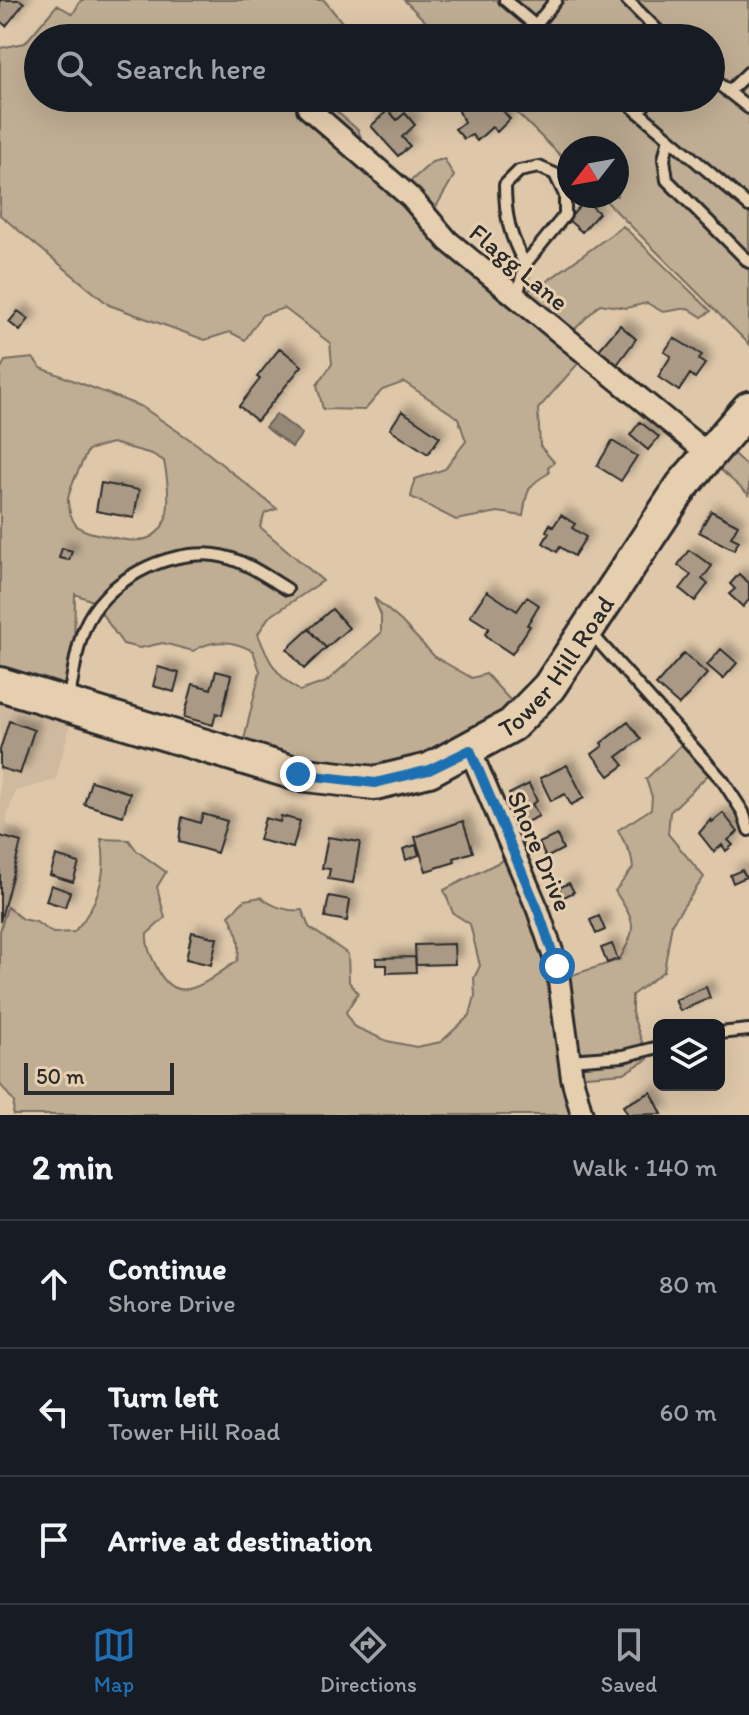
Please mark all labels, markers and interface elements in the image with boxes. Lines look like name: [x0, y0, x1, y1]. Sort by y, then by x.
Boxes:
search box: [24, 24, 725, 112]
icon: search: [52, 46, 96, 90]
text: Search here: [116, 50, 266, 87]
north arrow: [557, 136, 629, 208]
street label: Flagg Lane: [463, 216, 575, 318]
street label: Tower Hill Road: [493, 589, 621, 745]
route end: [280, 756, 316, 792]
street label: Shore Drive: [500, 786, 580, 916]
route start: [539, 948, 575, 984]
map controls: [653, 1019, 725, 1091]
button: layers: [653, 1019, 725, 1091]
scale bar: [24, 1059, 174, 1095]
text: 50 m: [36, 1063, 85, 1090]
text: 2 min: [32, 1147, 113, 1188]
text: Walk · 140 m: [572, 1151, 717, 1183]
text: Continue: [108, 1250, 227, 1287]
icon: ahead: [32, 1262, 76, 1306]
text: 80 m: [659, 1268, 717, 1300]
text: Shore Drive: [108, 1287, 236, 1319]
text: Turn left: [108, 1378, 219, 1415]
icon: left: [32, 1390, 76, 1434]
text: 60 m: [660, 1396, 717, 1428]
text: Tower Hill Road: [108, 1415, 280, 1447]
icon: arrive: [32, 1518, 76, 1562]
text: Arrive at destination: [108, 1522, 372, 1559]
tab: Map: [92, 1623, 136, 1698]
tab: Directions: [320, 1623, 417, 1698]
tab: Saved: [601, 1623, 657, 1698]

